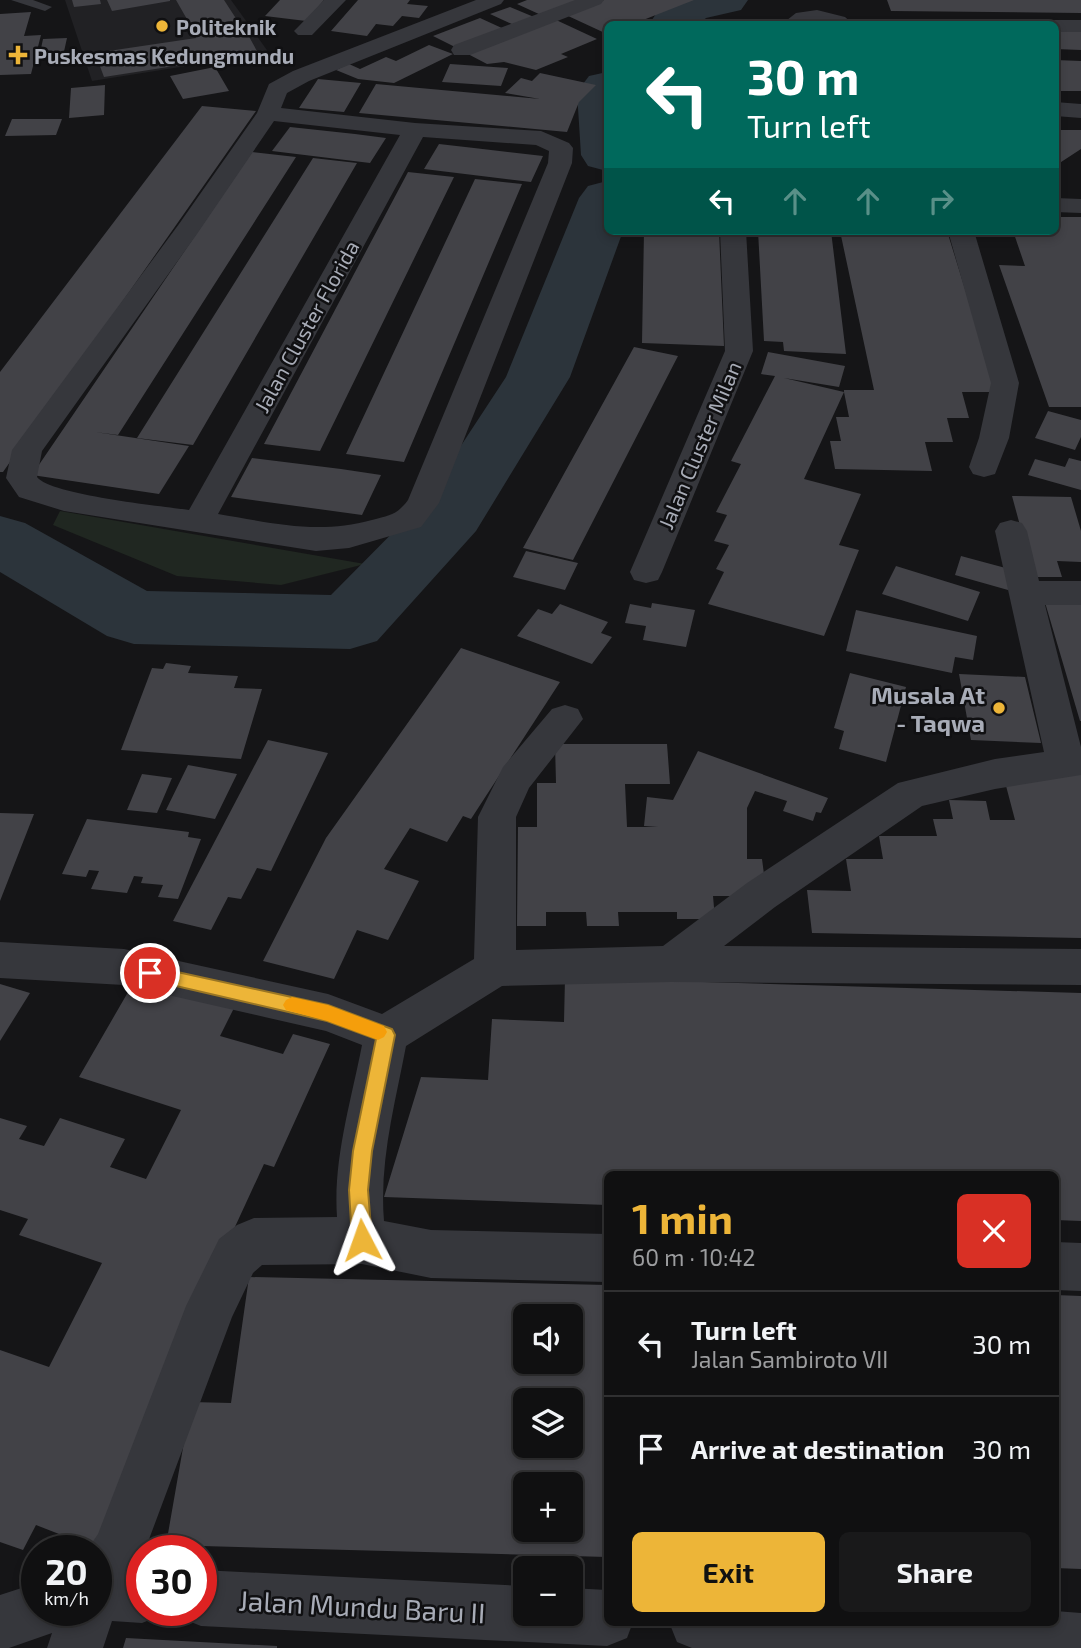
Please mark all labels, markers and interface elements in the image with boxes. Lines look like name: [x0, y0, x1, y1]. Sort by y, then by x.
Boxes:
place label: Politeknik: [176, 14, 277, 39]
marker: Politeknik: [154, 18, 170, 34]
place label: Puskesmas Kedungmundu: [34, 43, 294, 68]
marker: Puskesmas Kedungmundu: [8, 45, 28, 65]
text: 30 m: [747, 46, 859, 105]
icon: left: [632, 49, 723, 140]
text: Turn left: [747, 106, 871, 144]
icon: left: [703, 182, 741, 220]
icon: ahead: [776, 182, 814, 220]
icon: ahead: [849, 182, 887, 220]
icon: right: [922, 182, 960, 220]
street label: Jalan Cluster Florida: [248, 236, 364, 416]
street label: Jalan Cluster Milan: [652, 357, 746, 533]
place label: Musala At - Taqwa: [871, 680, 985, 737]
marker: Musala At - Taqwa: [991, 700, 1007, 716]
pin: [120, 943, 180, 1003]
icon: arrive: [131, 954, 169, 992]
text: 1 min: [632, 1192, 733, 1242]
button: close: [957, 1194, 1031, 1268]
position arrow: [325, 1203, 399, 1277]
text: 60 m · 10:42: [632, 1243, 756, 1271]
map controls: [513, 1304, 583, 1626]
button: sound: [513, 1304, 583, 1374]
text: Turn left: [691, 1314, 797, 1345]
icon: left: [632, 1325, 670, 1363]
text: 30 m: [972, 1328, 1031, 1359]
text: Jalan Sambiroto VII: [691, 1345, 888, 1373]
button: layers: [513, 1388, 583, 1458]
icon: arrive: [632, 1430, 670, 1468]
text: Arrive at destination: [691, 1433, 944, 1464]
text: 30 m: [972, 1433, 1031, 1464]
button: +: [513, 1472, 583, 1542]
button: Exit: [632, 1532, 825, 1612]
button: Share: [839, 1532, 1031, 1612]
speed limit sign: 30: [126, 1535, 217, 1626]
text: 20: [45, 1550, 88, 1592]
button: −: [513, 1556, 583, 1626]
street label: Jalan Mundu Baru II: [238, 1583, 486, 1629]
text: km/h: [44, 1587, 89, 1609]

